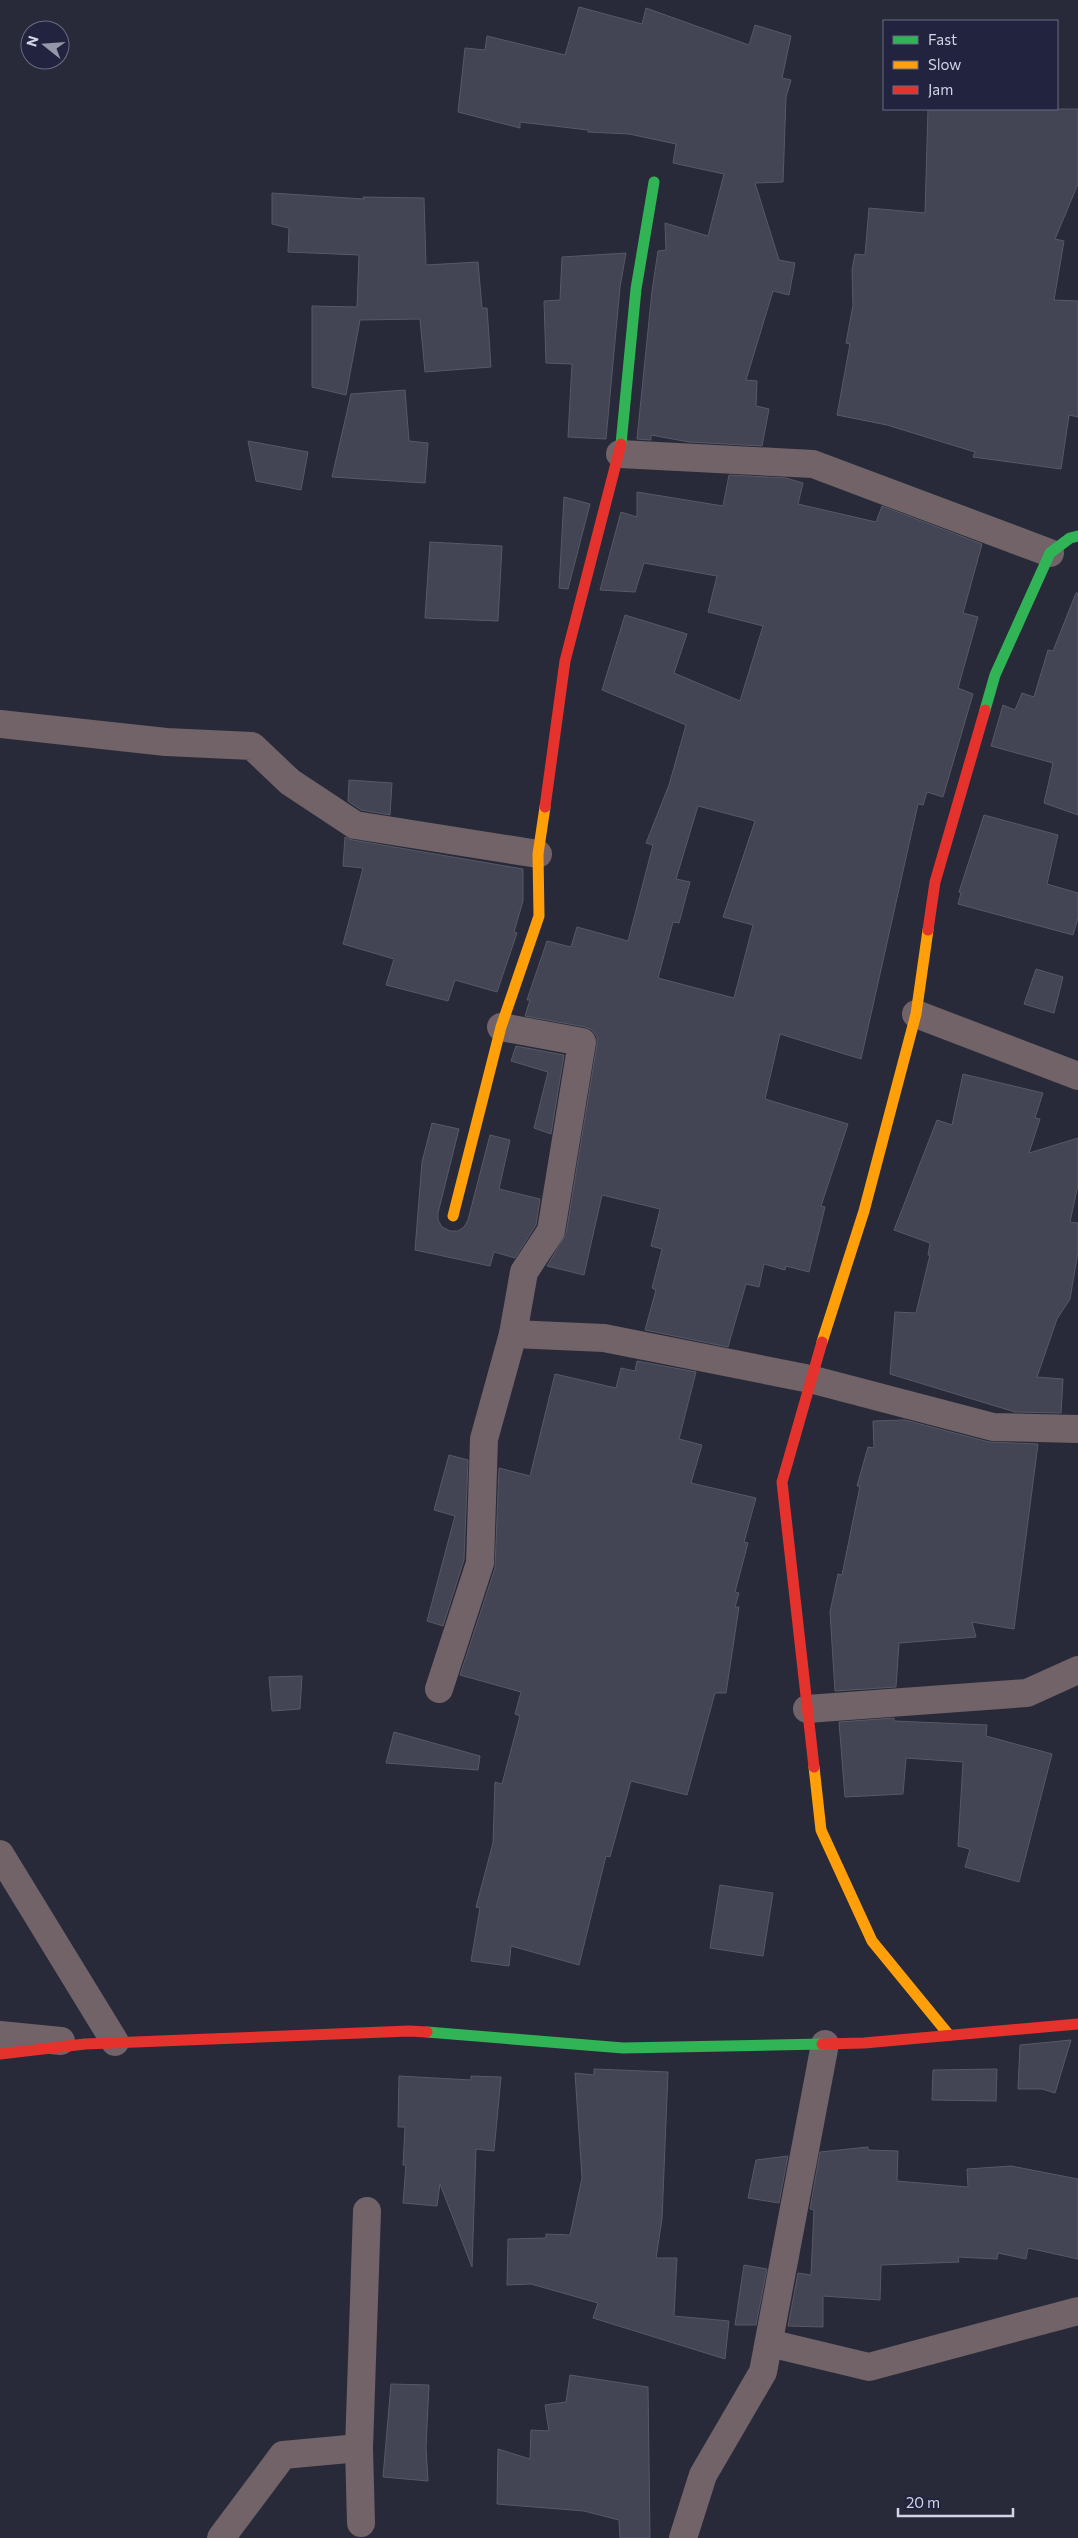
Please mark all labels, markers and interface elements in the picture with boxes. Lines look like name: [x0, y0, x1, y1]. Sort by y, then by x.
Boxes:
north arrow: [20, 20, 70, 70]
legend: [883, 20, 1058, 110]
text: Fast: [928, 30, 957, 48]
text: N: [22, 34, 42, 49]
text: Slow: [928, 55, 961, 73]
text: Jam: [928, 80, 953, 98]
scale bar: [898, 2486, 1013, 2518]
text: 20 m: [906, 2493, 940, 2511]

